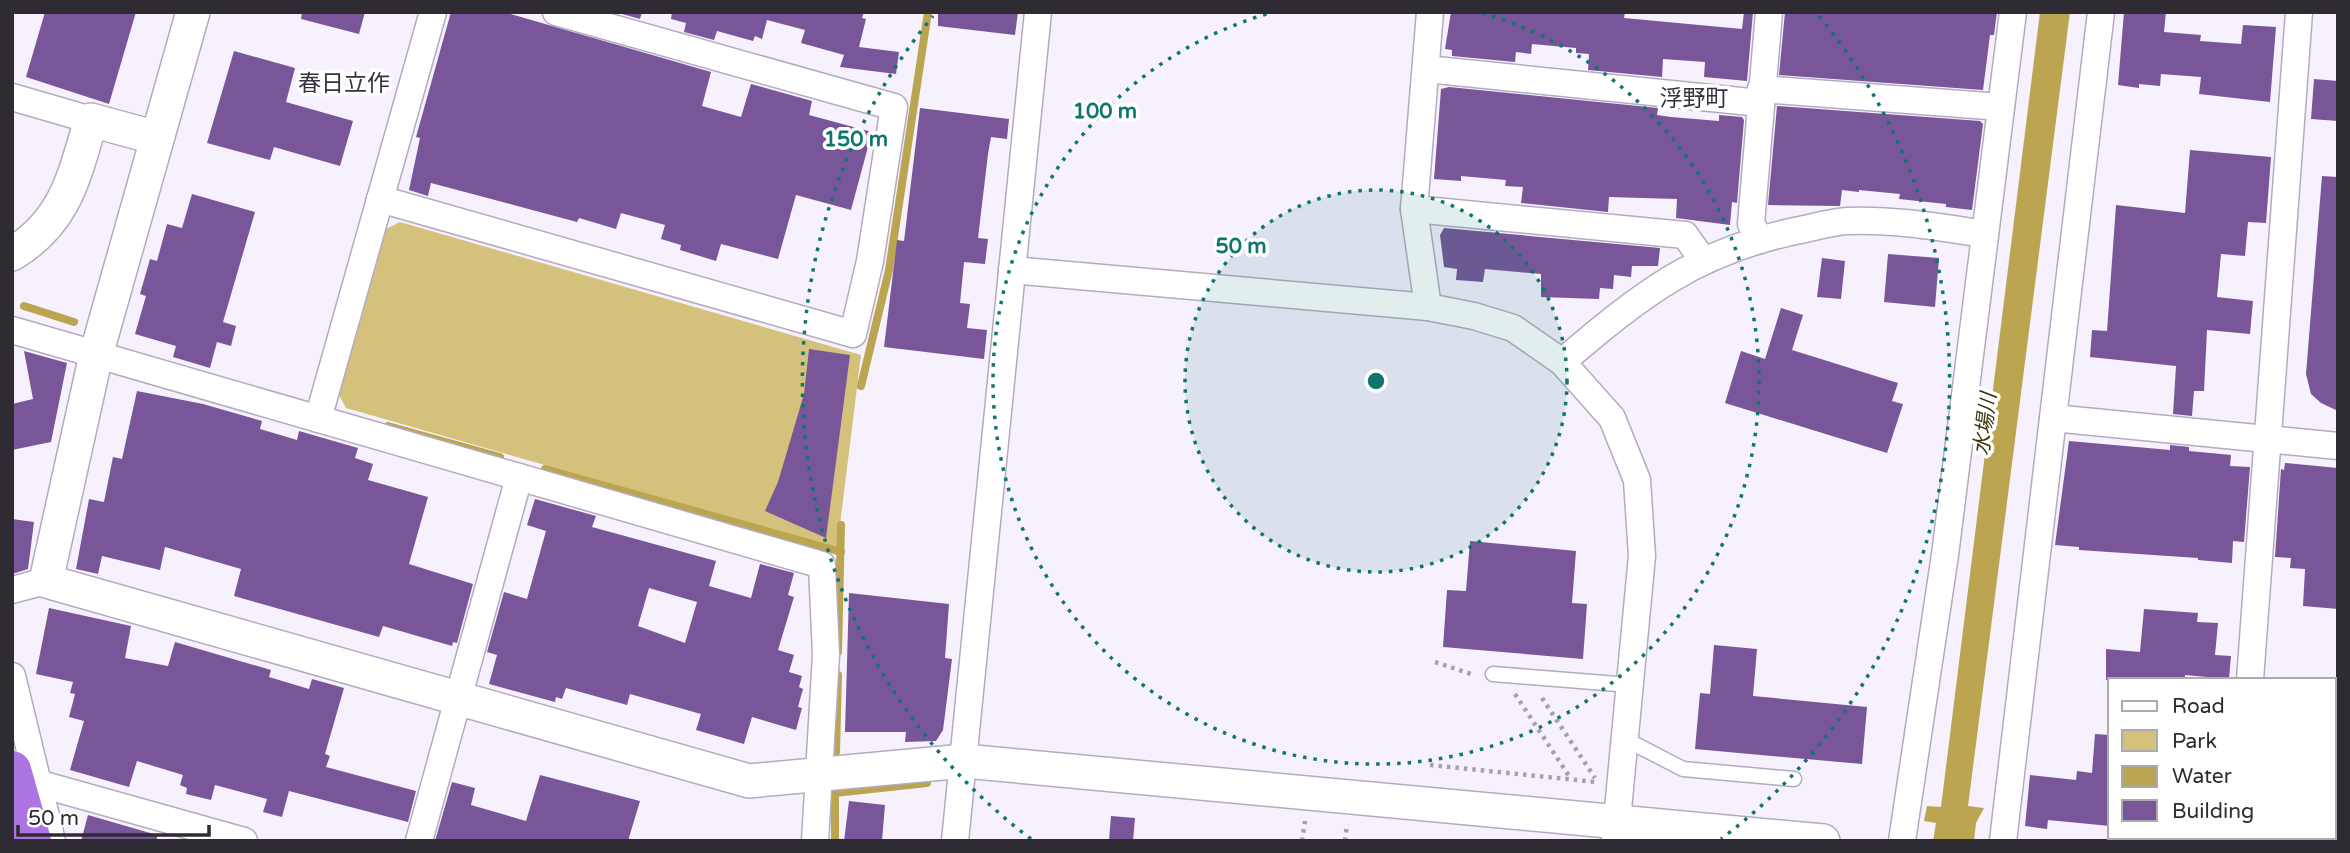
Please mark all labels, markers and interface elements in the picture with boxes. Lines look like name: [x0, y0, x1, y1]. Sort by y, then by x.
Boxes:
district label: 春日立作: [298, 70, 390, 98]
district label: 浮野町: [1660, 85, 1729, 113]
text: 100 m: [1073, 99, 1137, 124]
text: 150 m: [824, 127, 888, 152]
text: 50 m: [1215, 234, 1267, 259]
centre of rings: [1364, 369, 1388, 393]
water label: 水場川: [1969, 389, 2002, 457]
legend: [2108, 678, 2336, 839]
text: Road: [2172, 694, 2225, 719]
text: Park: [2172, 729, 2217, 754]
text: Water: [2172, 764, 2232, 789]
scale bar: [18, 794, 208, 838]
text: Building: [2172, 799, 2254, 824]
text: 50 m: [28, 806, 79, 831]

